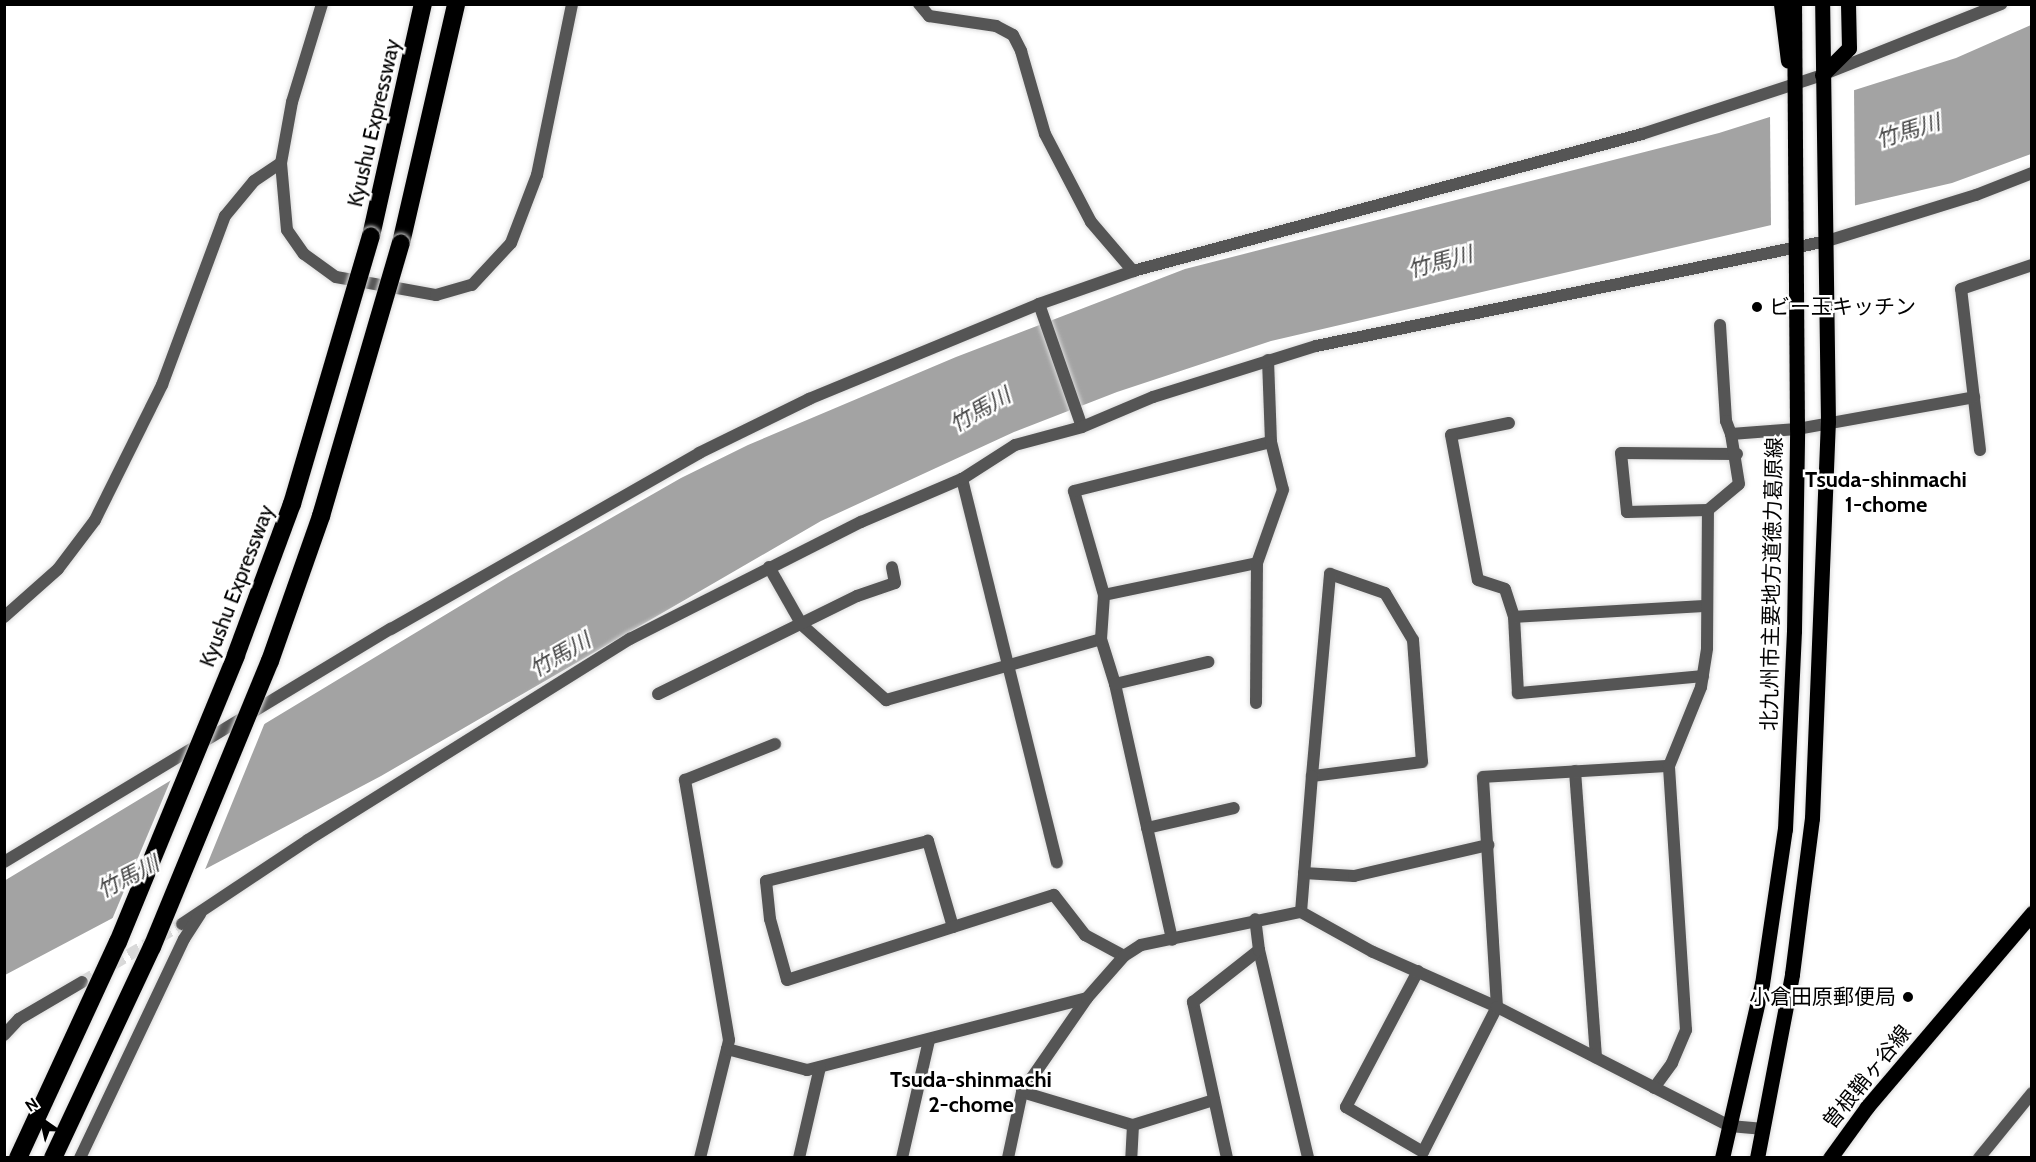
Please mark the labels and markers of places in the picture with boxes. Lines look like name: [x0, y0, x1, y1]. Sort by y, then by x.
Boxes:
place label: ビー玉キッチン: [1769, 294, 1916, 320]
marker: ビー玉キッチン: [1750, 300, 1764, 314]
place label: 小倉田原郵便局: [1749, 984, 1896, 1010]
marker: 小倉田原郵便局: [1901, 990, 1915, 1004]

